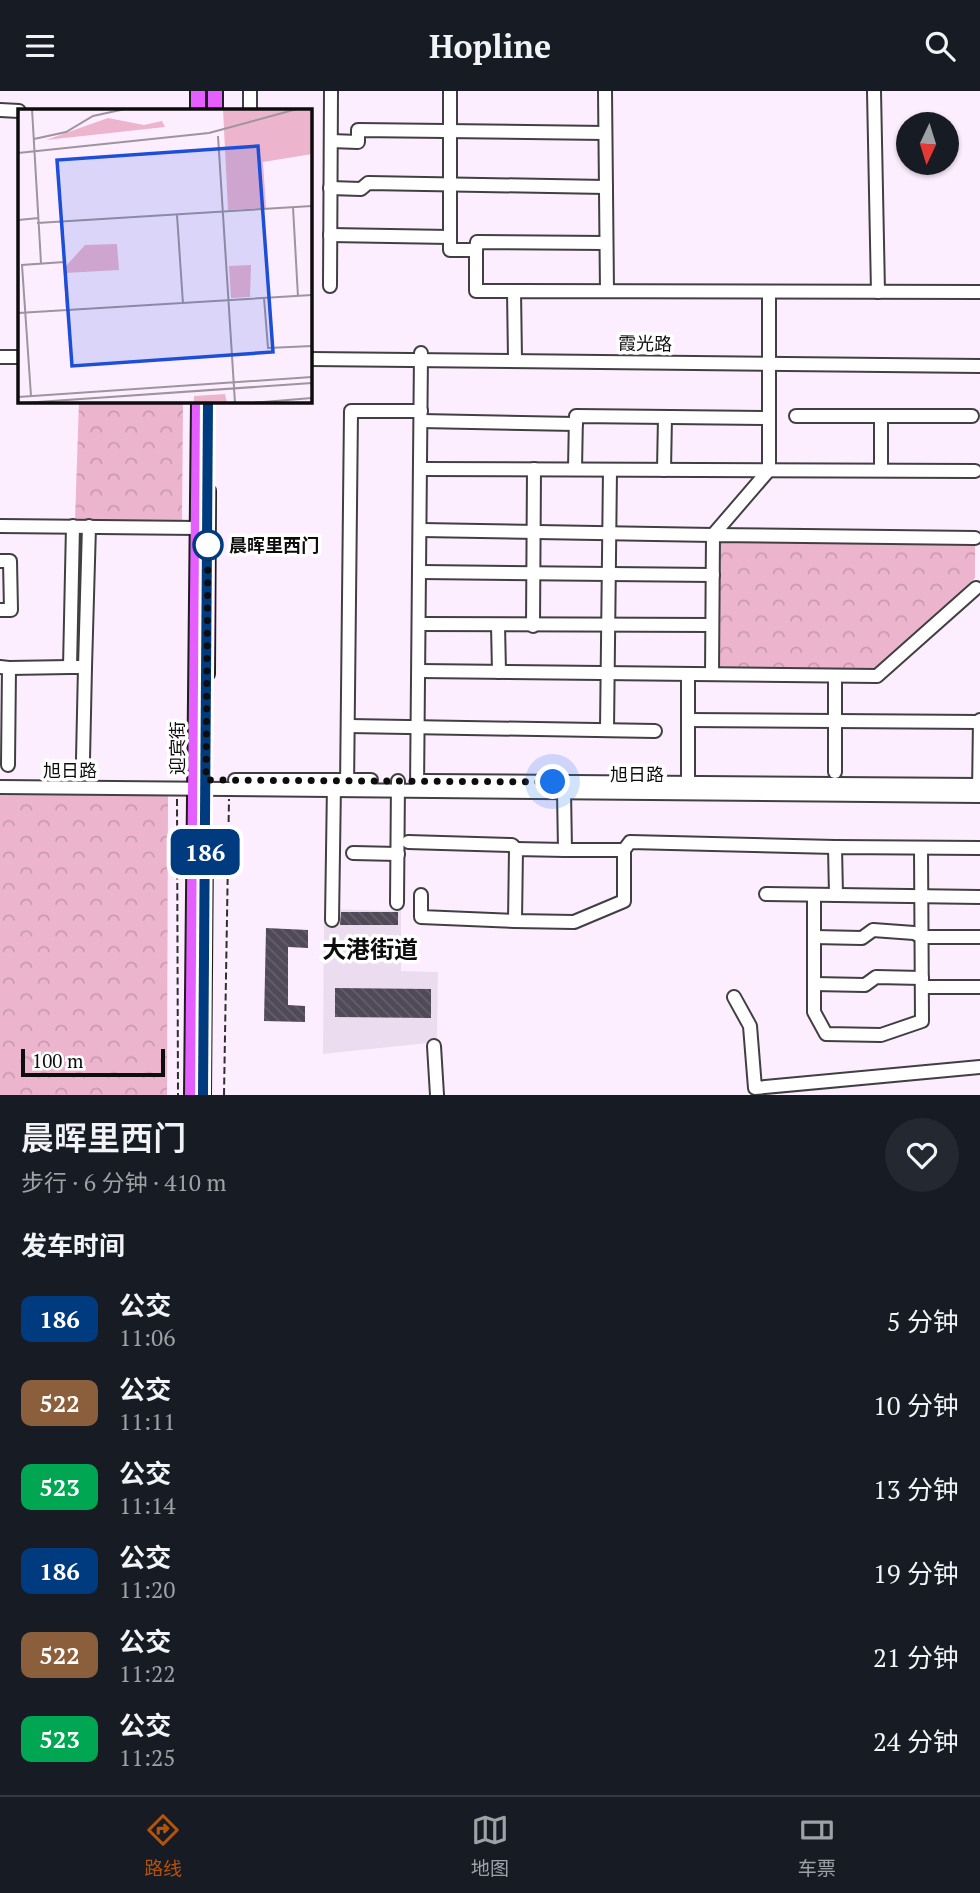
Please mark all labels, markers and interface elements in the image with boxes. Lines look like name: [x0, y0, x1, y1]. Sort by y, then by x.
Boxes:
text: Hopline: [429, 25, 551, 67]
icon: menu: [21, 27, 59, 65]
icon: search: [921, 27, 959, 65]
inset map: [18, 109, 312, 403]
north arrow: [896, 112, 959, 175]
map controls: [896, 112, 959, 175]
street label: 霞光路: [618, 331, 672, 355]
marker: 晨晖里西门: [193, 530, 223, 560]
place label: 晨晖里西门: [229, 533, 319, 557]
street label: 迎宾街: [165, 721, 189, 775]
street label: 旭日路: [43, 758, 97, 782]
street label: 旭日路: [610, 762, 664, 786]
your location: [535, 764, 570, 799]
line badge: 186: [165, 829, 245, 875]
text: 186: [185, 836, 225, 868]
district label: 大港街道: [322, 933, 418, 965]
scale bar: [21, 1046, 164, 1078]
text: 100 m: [32, 1048, 83, 1073]
text: 晨晖里西门: [21, 1116, 186, 1159]
button: heart: [885, 1118, 959, 1192]
text: 步行 · 6 分钟 · 410 m: [21, 1167, 226, 1198]
text: 发车时间: [21, 1228, 125, 1262]
text: 公交: [119, 1288, 171, 1322]
text: 186: [39, 1303, 80, 1335]
text: 5 分钟: [887, 1304, 959, 1338]
text: 11:06: [119, 1322, 176, 1353]
text: 公交: [119, 1372, 171, 1406]
text: 522: [39, 1387, 80, 1419]
text: 10 分钟: [873, 1388, 959, 1422]
text: 11:11: [119, 1406, 176, 1437]
text: 公交: [119, 1456, 171, 1490]
text: 523: [39, 1471, 80, 1503]
text: 13 分钟: [873, 1472, 959, 1506]
text: 11:14: [119, 1490, 176, 1521]
text: 公交: [119, 1540, 171, 1574]
text: 186: [39, 1555, 80, 1587]
text: 19 分钟: [873, 1556, 959, 1590]
text: 11:20: [119, 1574, 176, 1605]
text: 公交: [119, 1624, 171, 1658]
text: 522: [39, 1639, 80, 1671]
text: 21 分钟: [873, 1640, 959, 1674]
text: 11:22: [119, 1658, 176, 1689]
text: 公交: [119, 1708, 171, 1742]
text: 523: [39, 1723, 80, 1755]
text: 24 分钟: [873, 1724, 959, 1758]
text: 11:25: [119, 1742, 176, 1773]
tab: 路线: [144, 1811, 182, 1880]
tab: 地图: [471, 1811, 509, 1880]
tab: 车票: [798, 1811, 836, 1880]

